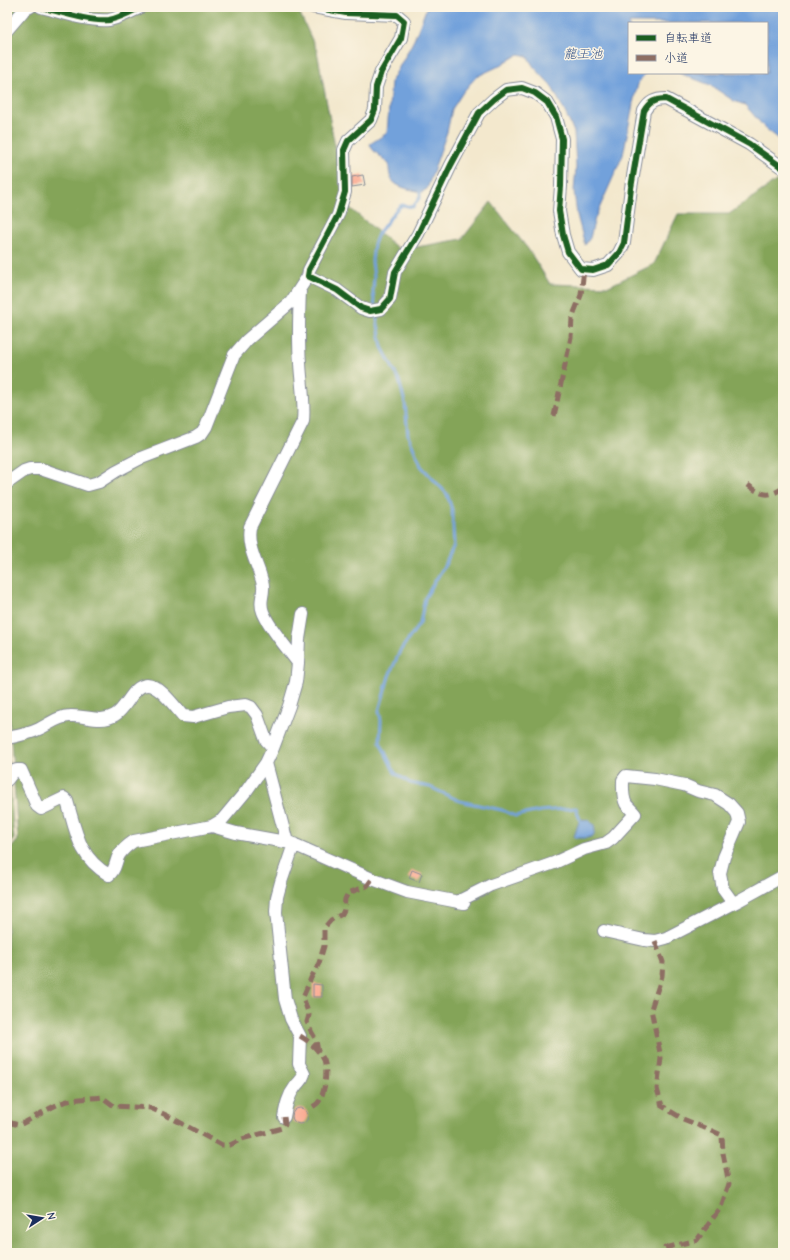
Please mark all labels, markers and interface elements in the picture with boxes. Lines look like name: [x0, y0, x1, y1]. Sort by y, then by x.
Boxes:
legend: [628, 22, 768, 74]
text: 自転車道: [664, 31, 712, 45]
water label: 龍王池: [563, 46, 603, 61]
text: 小道: [664, 51, 688, 65]
north arrow: [22, 1198, 62, 1238]
text: N: [44, 1211, 58, 1221]

